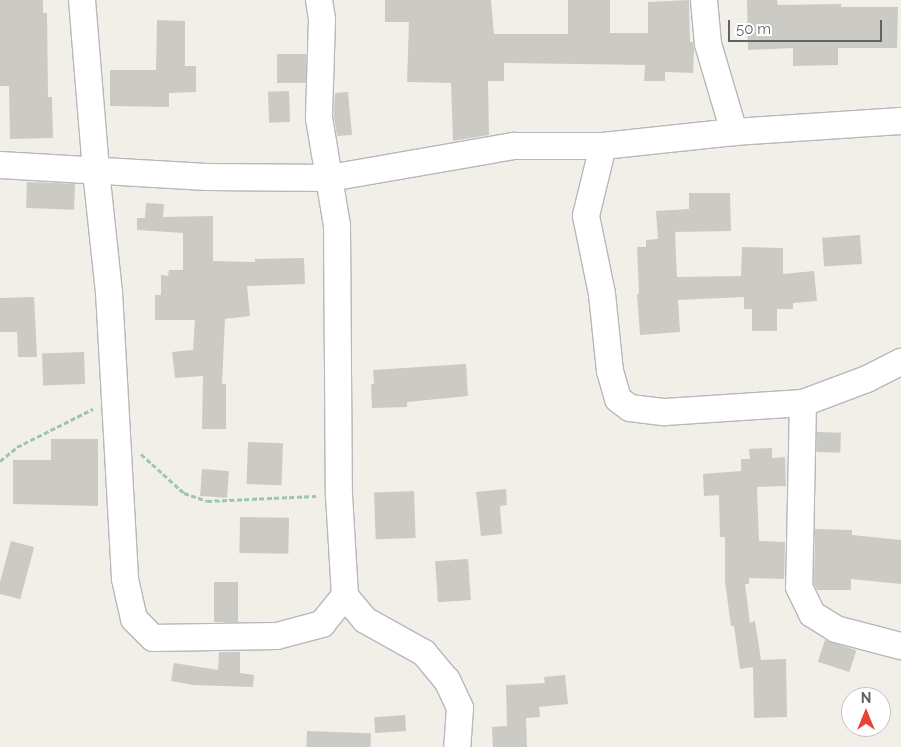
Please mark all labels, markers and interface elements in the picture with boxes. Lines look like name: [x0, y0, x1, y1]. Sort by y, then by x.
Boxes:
scale bar: [731, 10, 885, 42]
text: 50 m: [736, 20, 771, 38]
north arrow: [841, 687, 891, 737]
text: N: [861, 690, 871, 706]

